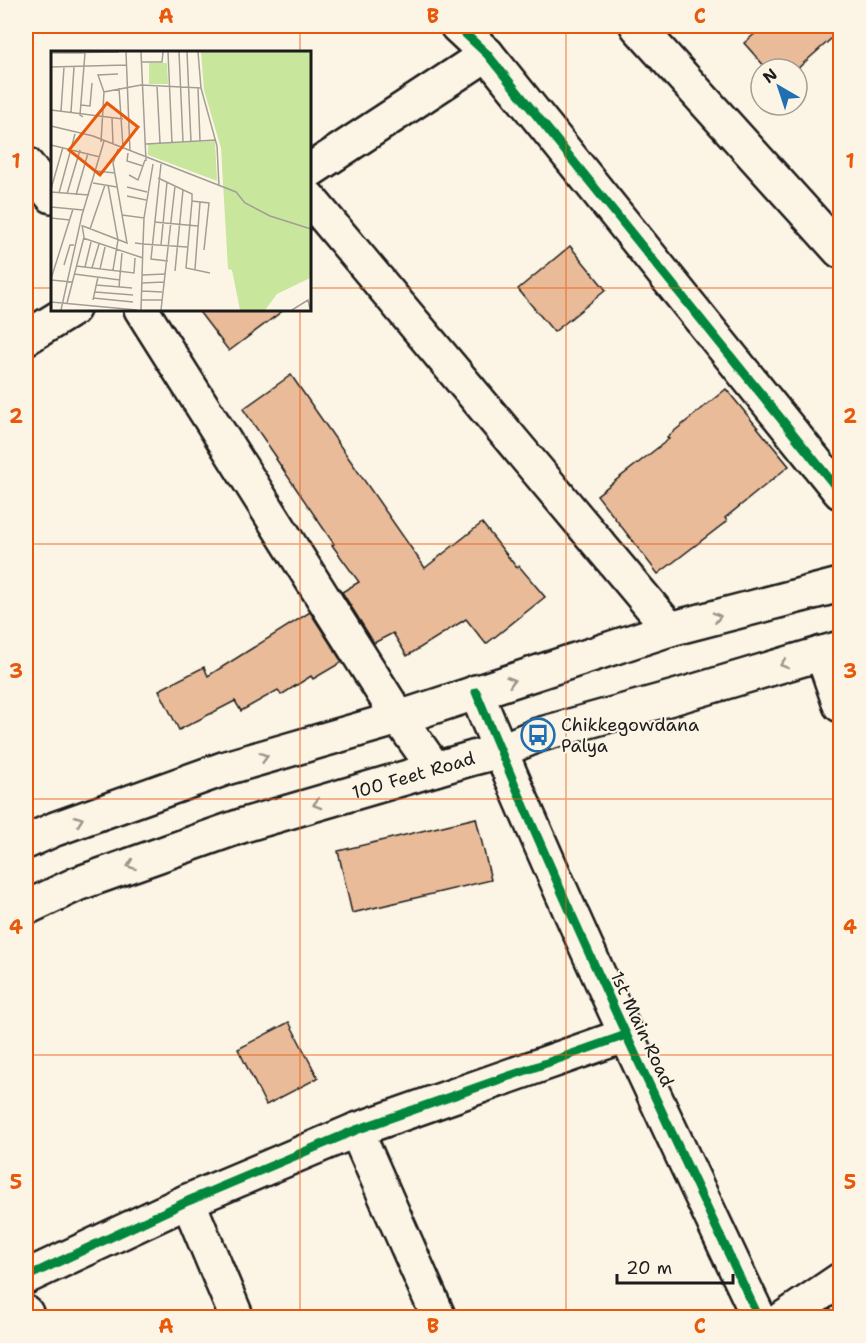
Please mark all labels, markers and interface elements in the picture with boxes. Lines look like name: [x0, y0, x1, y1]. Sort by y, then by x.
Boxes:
text: A: [158, 3, 174, 29]
text: B: [427, 3, 439, 29]
text: C: [694, 3, 706, 29]
inset map: [51, 51, 310, 310]
north arrow: [749, 57, 809, 117]
text: N: [758, 64, 781, 88]
text: 1: [11, 148, 21, 174]
text: 1: [845, 148, 855, 174]
text: 2: [9, 403, 23, 429]
text: 2: [843, 403, 857, 429]
one-way arrow: [712, 612, 722, 625]
one-way arrow: [779, 657, 790, 669]
text: 3: [9, 658, 23, 684]
text: 3: [843, 658, 857, 684]
one-way arrow: [505, 676, 516, 689]
place label: Chikkegowdana Palya: [561, 713, 699, 758]
bus stop icon: Chikkegowdana Palya: [520, 717, 556, 753]
street label: 100 Feet Road: [349, 746, 478, 805]
one-way arrow: [258, 752, 269, 764]
one-way arrow: [312, 797, 322, 809]
one-way arrow: [74, 815, 84, 828]
one-way arrow: [126, 858, 137, 871]
text: 4: [9, 914, 23, 940]
text: 4: [843, 914, 857, 940]
street label: 1st Main Road: [605, 967, 679, 1091]
text: 5: [10, 1169, 22, 1195]
text: 5: [844, 1169, 856, 1195]
scale bar: [617, 1247, 732, 1285]
text: 20 m: [626, 1256, 672, 1280]
text: A: [158, 1313, 174, 1339]
text: B: [427, 1313, 439, 1339]
text: C: [694, 1313, 706, 1339]

